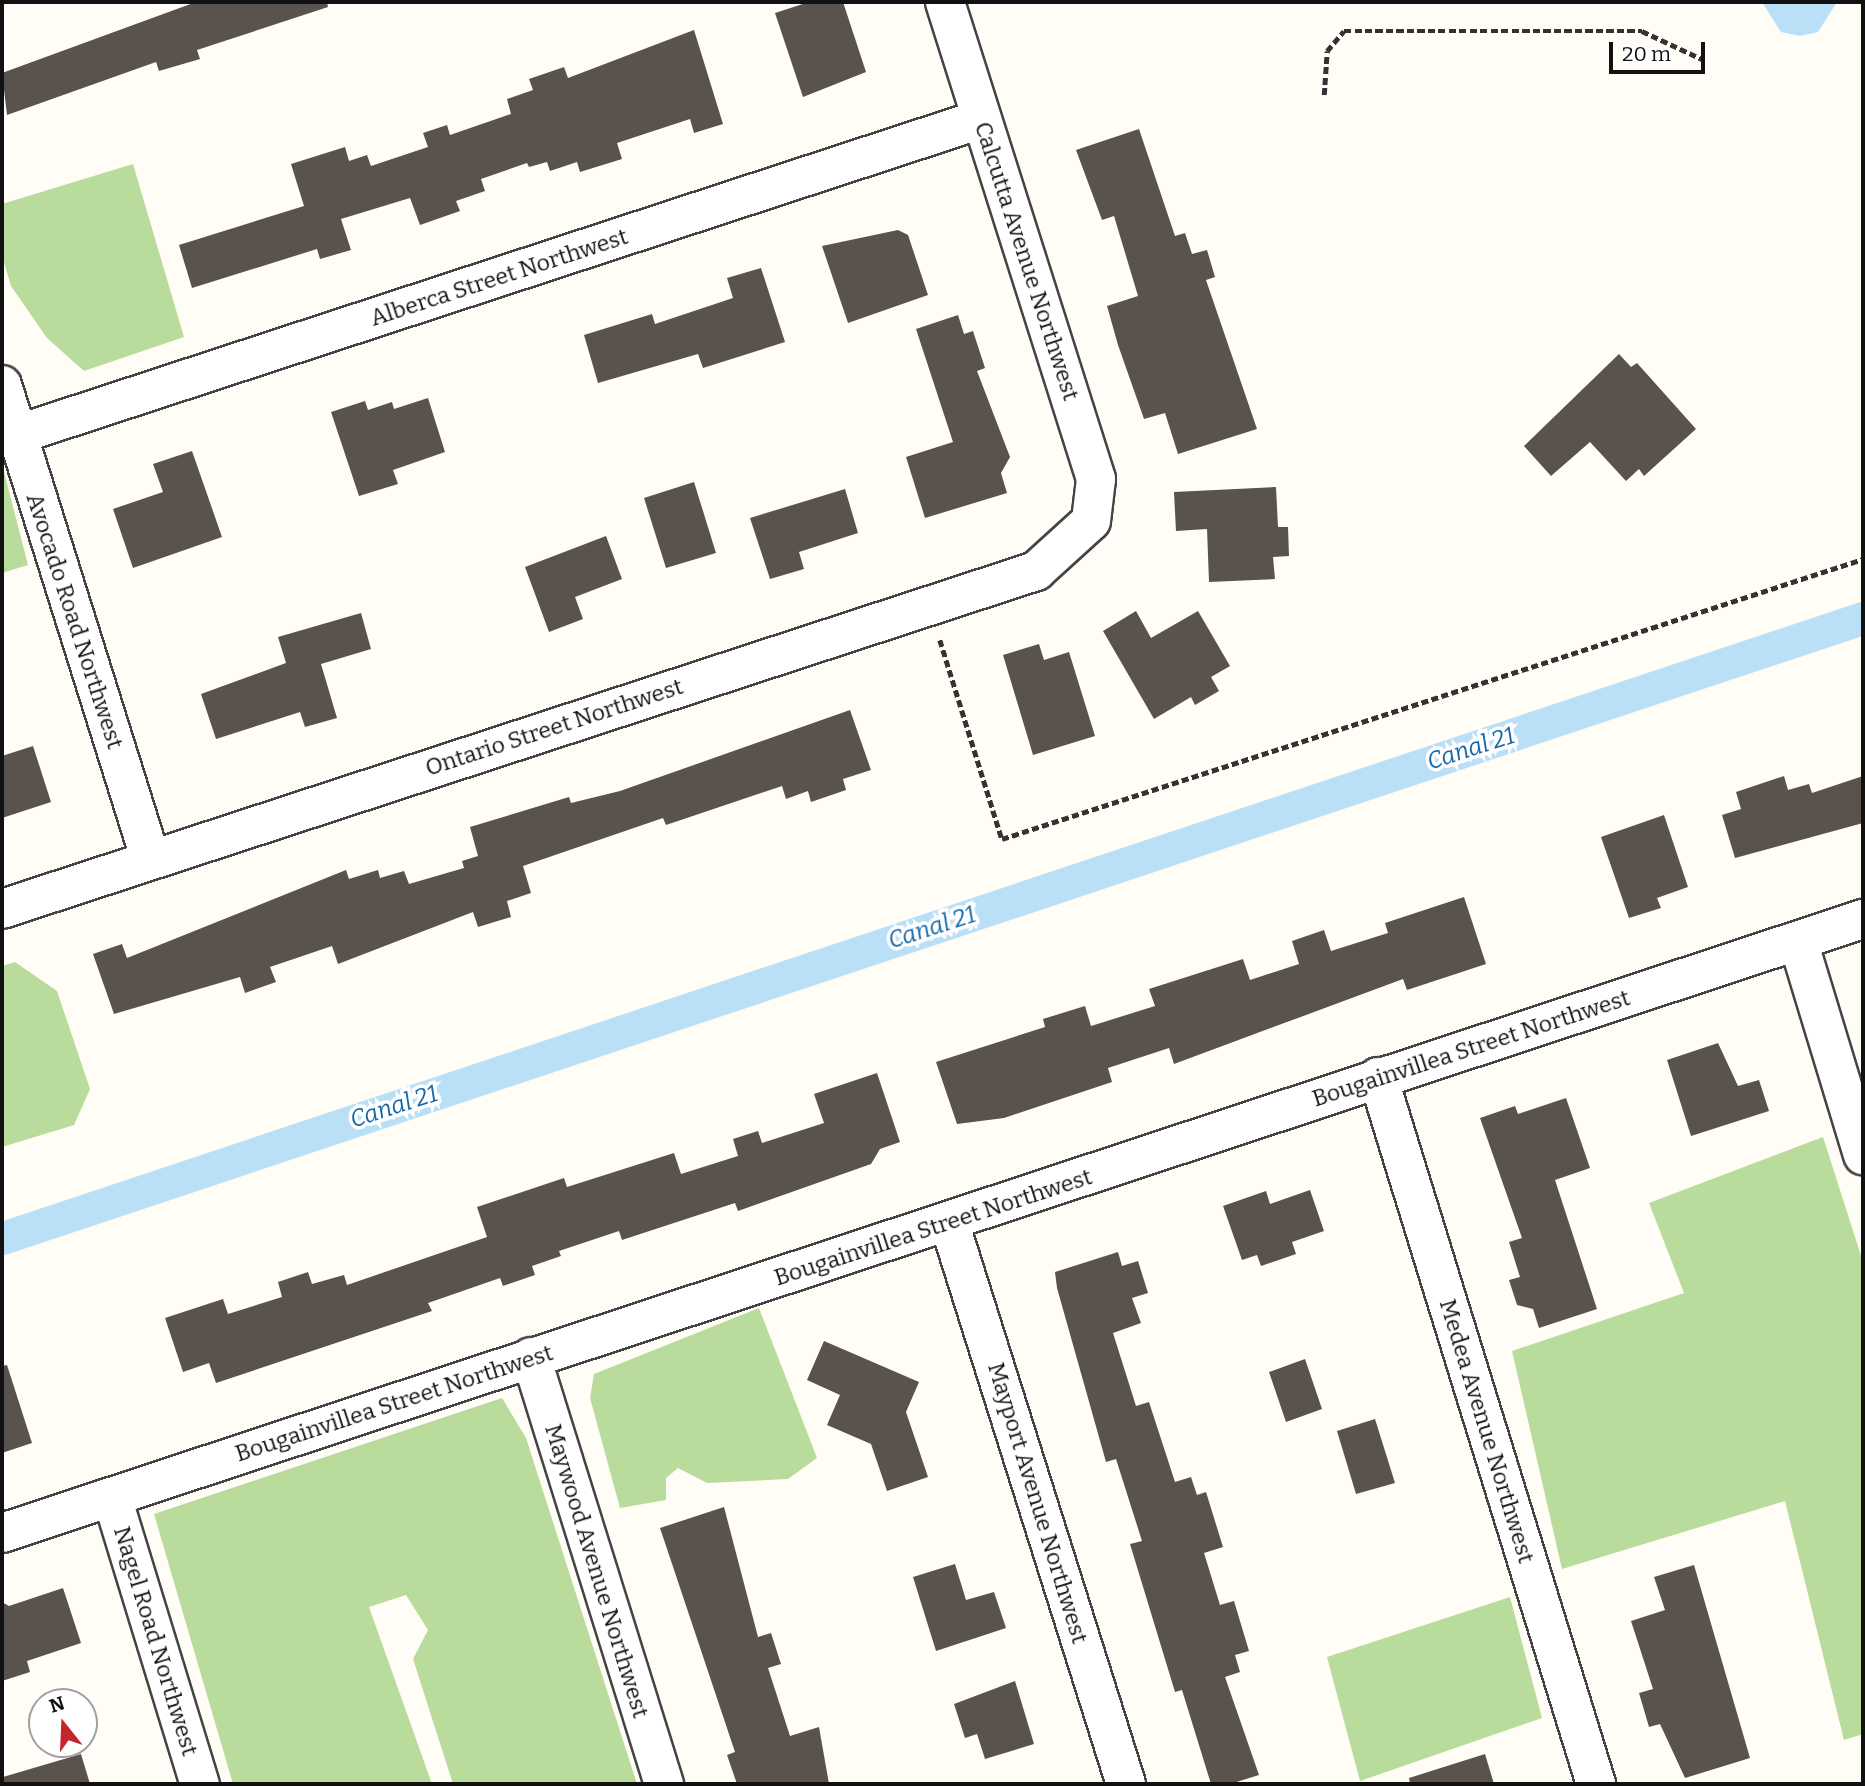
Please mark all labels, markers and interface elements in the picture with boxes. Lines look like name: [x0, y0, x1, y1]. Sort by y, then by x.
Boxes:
scale bar: [1613, 28, 1709, 72]
text: 20 m: [1622, 41, 1671, 67]
street label: Calcutta Avenue Northwest: [969, 118, 1085, 404]
street label: Alberca Street Northwest: [367, 222, 631, 332]
street label: Avocado Road Northwest: [21, 490, 129, 752]
street label: Ontario Street Northwest: [422, 672, 686, 782]
water label: Canal 21: [1424, 721, 1518, 777]
water label: Canal 21: [885, 900, 979, 956]
street label: Bougainvillea Street Northwest: [1309, 984, 1633, 1112]
water label: Canal 21: [347, 1079, 441, 1135]
street label: Bougainvillea Street Northwest: [771, 1163, 1095, 1291]
street label: Medea Avenue Northwest: [1434, 1296, 1540, 1566]
street label: Bougainvillea Street Northwest: [232, 1339, 556, 1467]
street label: Mayport Avenue Northwest: [982, 1359, 1094, 1647]
street label: Maywood Avenue Northwest: [539, 1421, 655, 1721]
street label: Nagel Road Northwest: [108, 1523, 204, 1759]
north arrow: [28, 1688, 98, 1758]
text: N: [46, 1691, 67, 1718]

